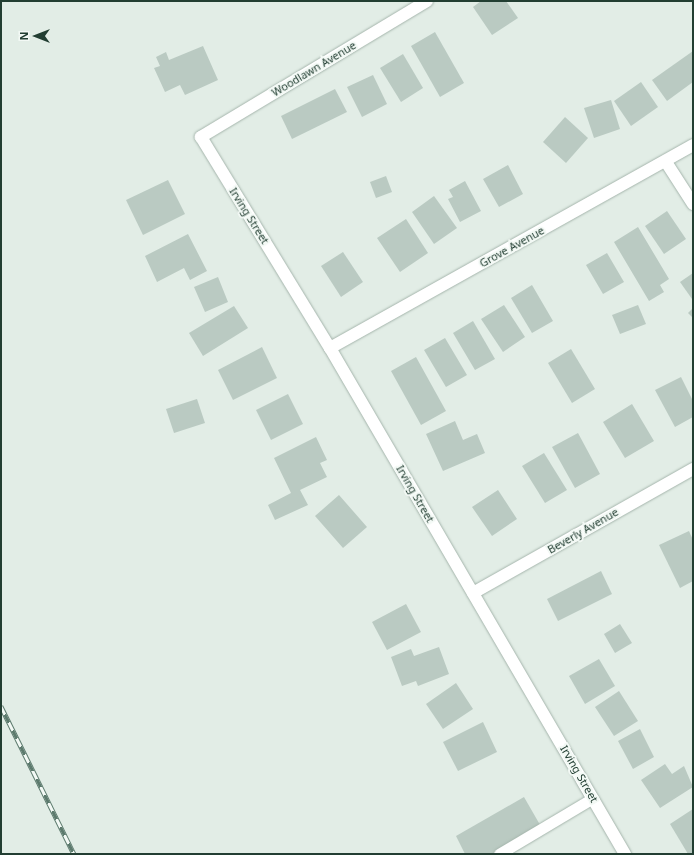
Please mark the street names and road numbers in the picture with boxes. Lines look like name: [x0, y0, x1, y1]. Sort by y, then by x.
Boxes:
street label: Woodlawn Avenue: [269, 39, 359, 99]
street label: Irving Street: [226, 185, 272, 247]
street label: Grove Avenue: [477, 224, 547, 270]
street label: Irving Street: [393, 463, 437, 525]
street label: Beverly Avenue: [545, 505, 621, 557]
street label: Irving Street: [557, 743, 601, 805]

